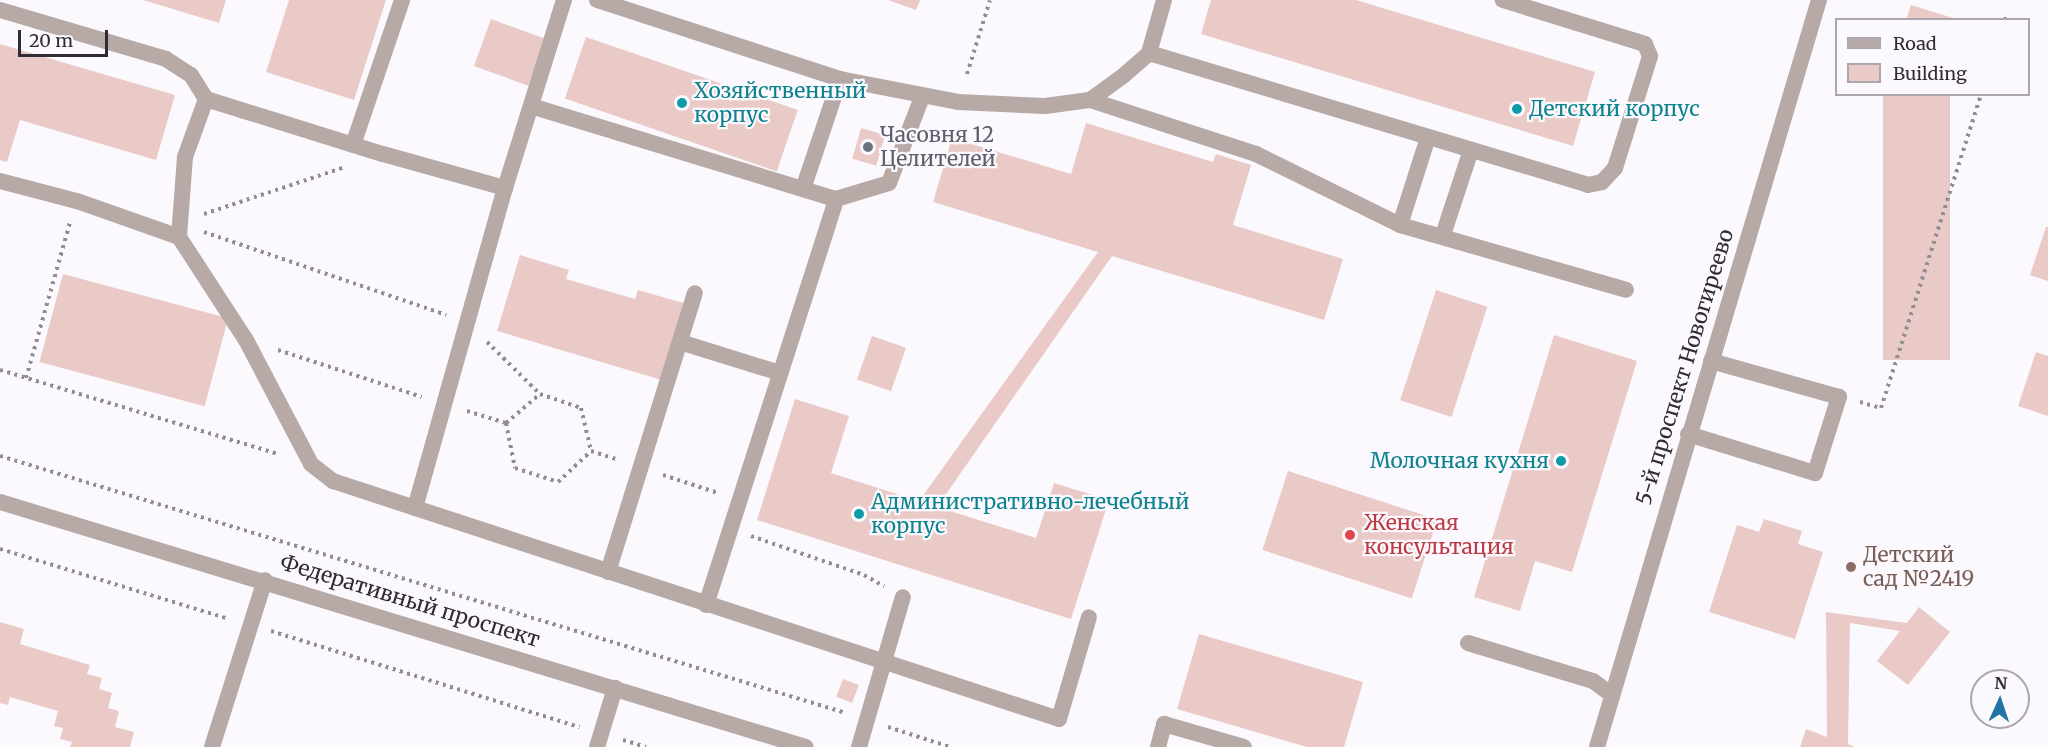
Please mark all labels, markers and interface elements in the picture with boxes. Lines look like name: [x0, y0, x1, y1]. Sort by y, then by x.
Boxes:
scale bar: [21, 18, 111, 56]
legend: [1835, 18, 2030, 96]
text: 20 m: [29, 29, 73, 52]
text: Road: [1893, 32, 1937, 55]
text: Building: [1893, 62, 1967, 85]
place label: Хозяйственный корпус: [694, 78, 866, 128]
marker: Хозяйственный корпус: [675, 96, 689, 110]
place label: Детский корпус: [1529, 96, 1700, 122]
marker: Детский корпус: [1510, 102, 1524, 116]
place label: Часовня 12 Целителей: [880, 122, 996, 172]
marker: Часовня 12 Целителей: [861, 140, 875, 154]
street label: 5-й проспект Новогиреево: [1631, 226, 1739, 508]
place label: Молочная кухня: [1370, 448, 1549, 474]
marker: Молочная кухня: [1554, 454, 1568, 468]
place label: Административно-лечебный корпус: [871, 489, 1190, 539]
marker: Административно-лечебный корпус: [852, 507, 866, 521]
place label: Женская консультация: [1364, 510, 1514, 560]
marker: Женская консультация: [1341, 526, 1359, 544]
place label: Детский сад №2419: [1863, 542, 1974, 592]
street label: Федеративный проспект: [277, 549, 543, 653]
marker: Детский сад №2419: [1844, 560, 1858, 574]
north arrow: [1970, 669, 2030, 729]
text: N: [1994, 673, 2008, 693]

